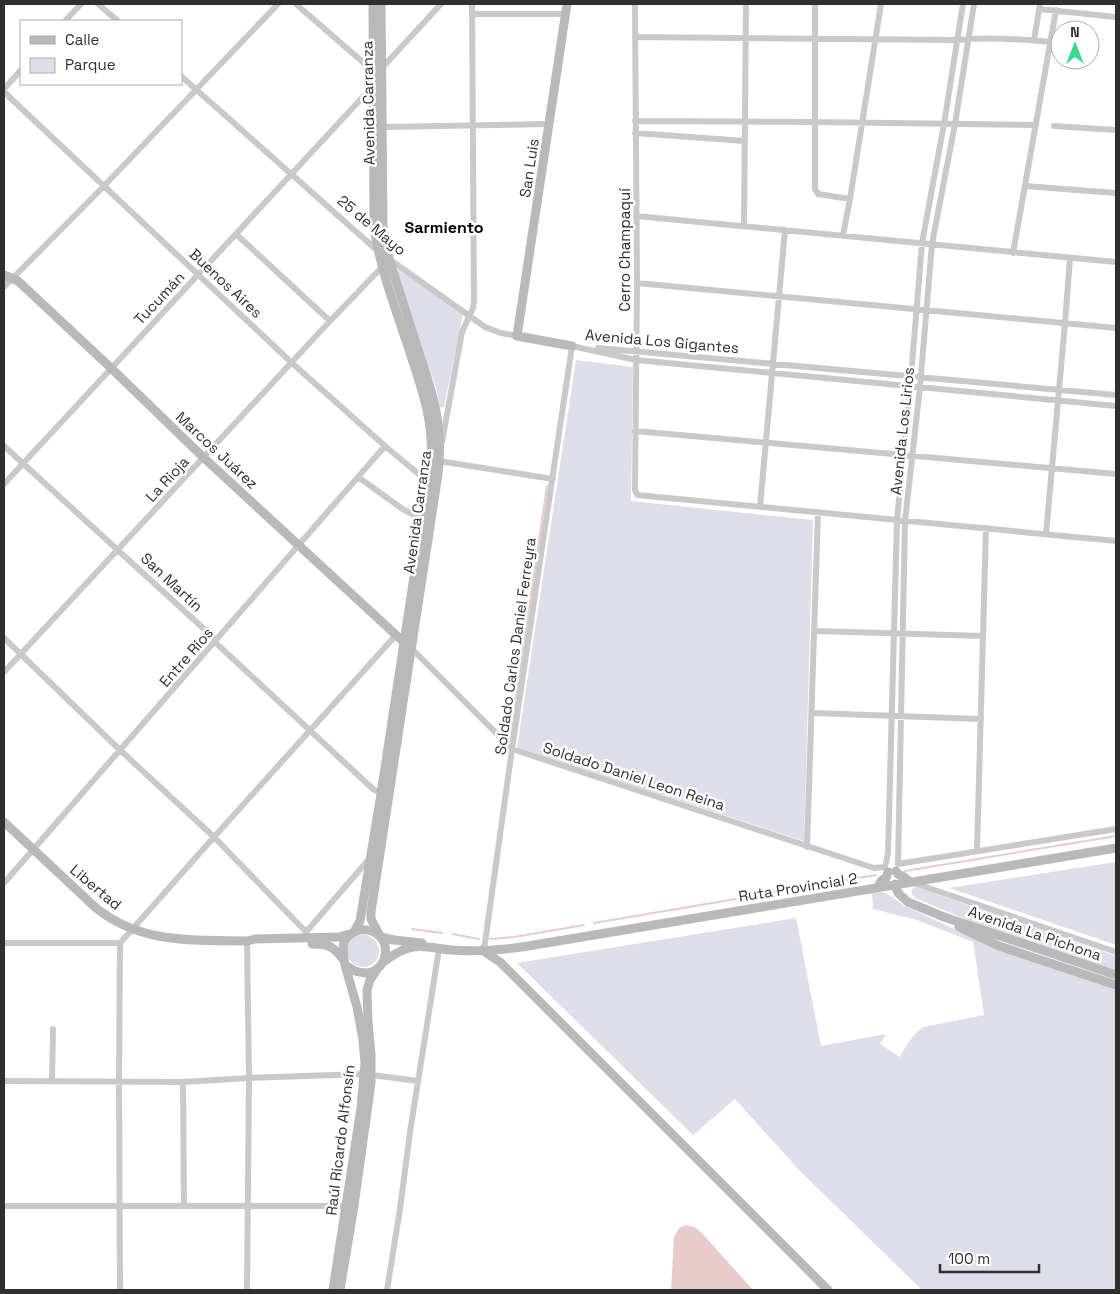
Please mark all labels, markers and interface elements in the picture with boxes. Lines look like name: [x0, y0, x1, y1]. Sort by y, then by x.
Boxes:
legend: [20, 20, 182, 85]
north arrow: [1050, 20, 1100, 70]
text: N: [1070, 23, 1080, 41]
text: Calle: [65, 30, 100, 49]
street label: Avenida Carranza: [357, 40, 379, 165]
text: Parque: [65, 55, 116, 74]
street label: San Luis: [515, 137, 543, 199]
street label: Cerro Champaquí: [615, 188, 634, 312]
street label: 25 de Mayo: [334, 191, 410, 259]
district label: Sarmiento: [405, 217, 484, 238]
street label: Buenos Aires: [185, 244, 267, 322]
street label: Tucumán: [130, 267, 188, 329]
street label: Avenida Los Gigantes: [584, 325, 740, 357]
street label: Avenida Los Lirios: [886, 366, 918, 496]
street label: Marcos Juárez: [172, 407, 262, 493]
street label: Avenida Carranza: [399, 449, 435, 575]
street label: La Rioja: [141, 452, 193, 506]
street label: Soldado Carlos Daniel Ferreyra: [490, 536, 540, 756]
street label: San Martín: [137, 548, 207, 616]
street label: Entre Ríos: [155, 623, 217, 691]
street label: Soldado Daniel Leon Reina: [541, 738, 728, 815]
street label: Libertad: [67, 860, 125, 914]
street label: Ruta Provincial 2: [737, 868, 859, 906]
street label: Avenida La Pichona: [966, 901, 1104, 965]
street label: Raúl Ricardo Alfonsín: [321, 1063, 359, 1217]
scale bar: [940, 1242, 1039, 1274]
text: 100 m: [948, 1249, 990, 1268]

